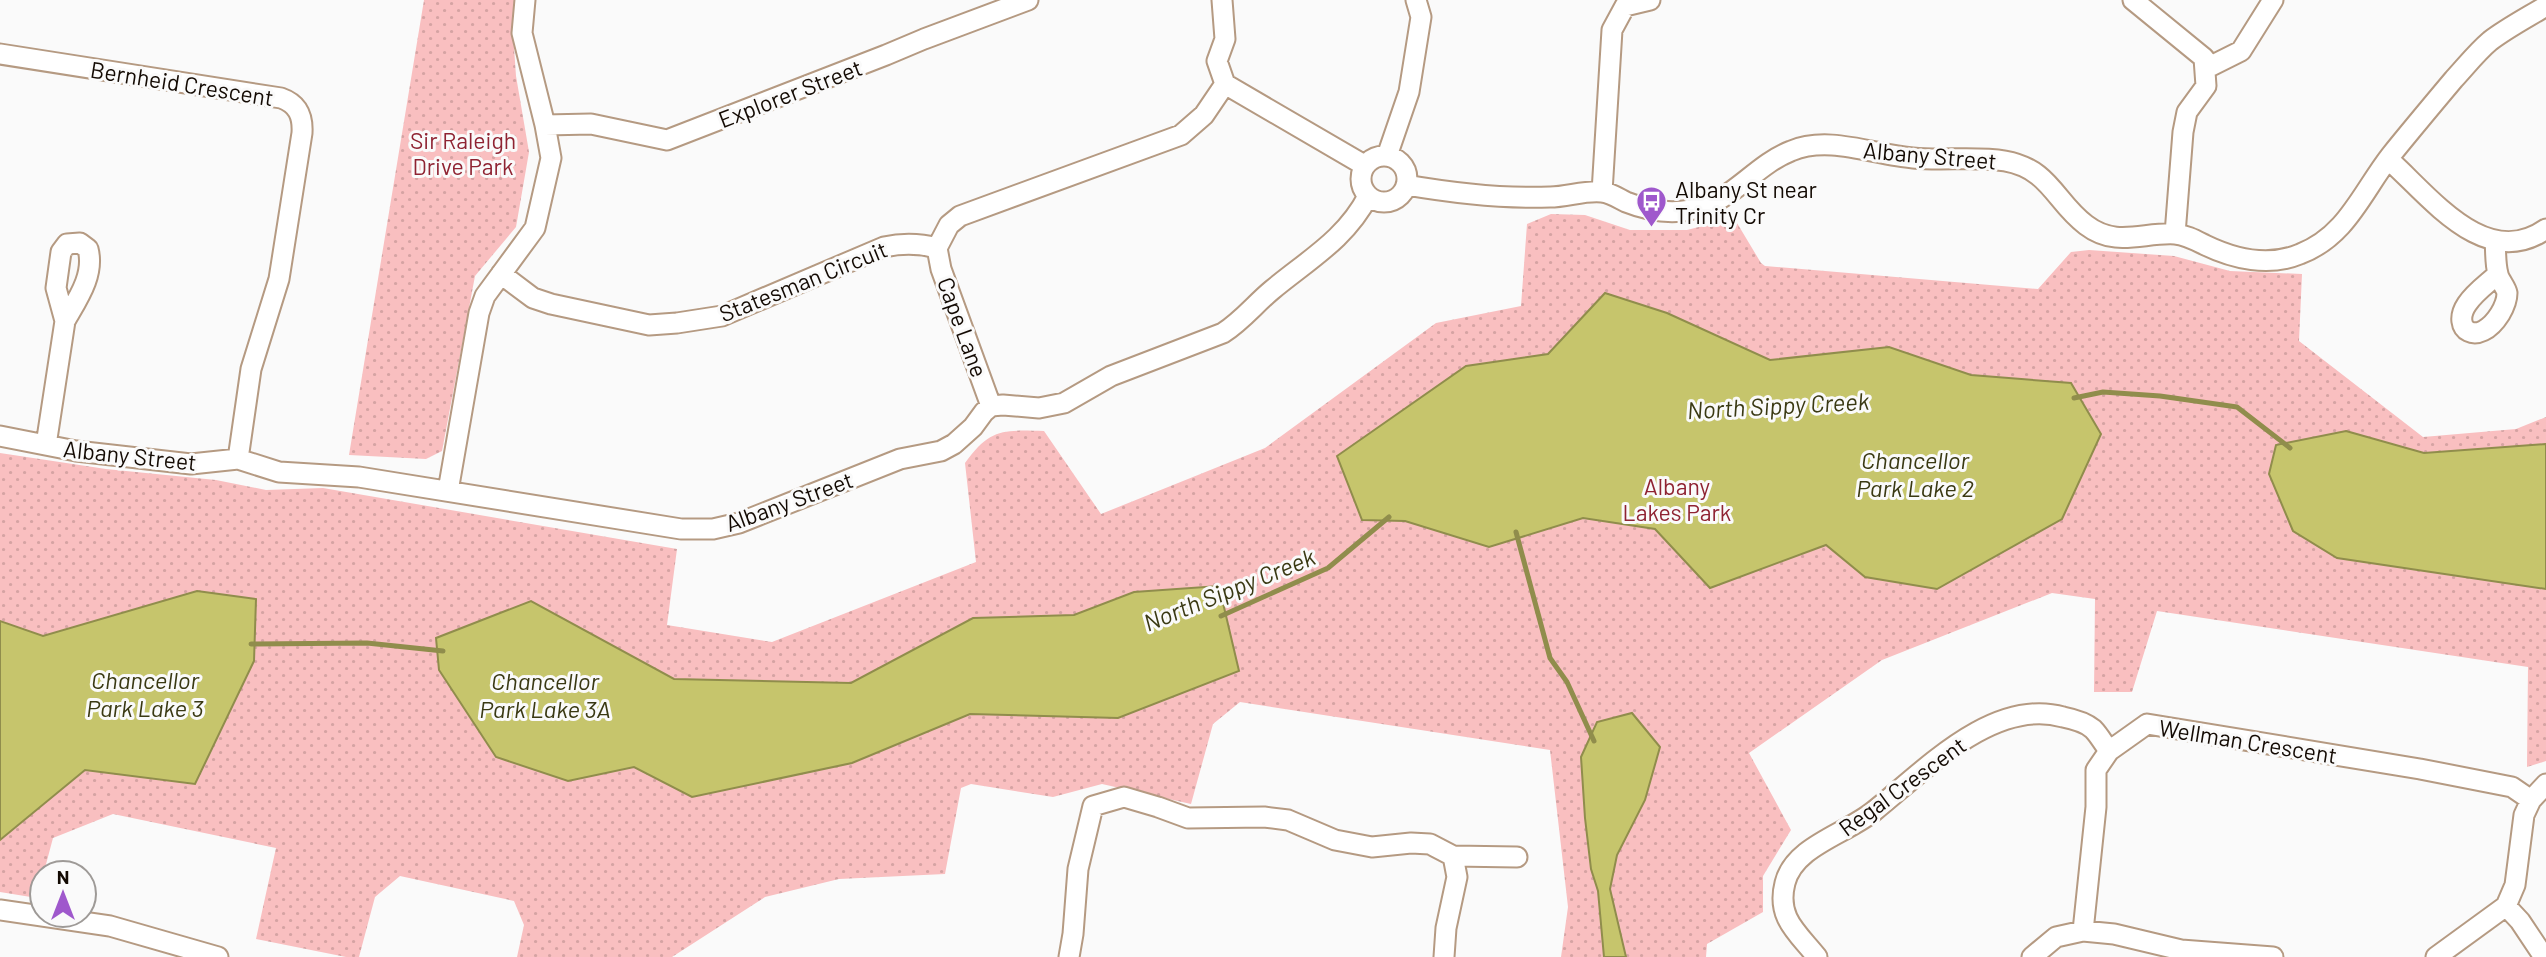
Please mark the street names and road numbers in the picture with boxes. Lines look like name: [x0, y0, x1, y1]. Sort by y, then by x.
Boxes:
street label: Explorer Street: [714, 53, 866, 133]
street label: Bernheid Crescent: [88, 55, 276, 111]
street label: Albany Street: [1862, 135, 1998, 175]
street label: Statesman Circuit: [715, 234, 891, 328]
street label: Cape Lane: [932, 273, 994, 381]
street label: Albany Street: [62, 434, 198, 476]
street label: Albany Street: [721, 465, 857, 537]
street label: Wellman Crescent: [2157, 713, 2339, 769]
street label: Regal Crescent: [1833, 730, 1971, 842]

